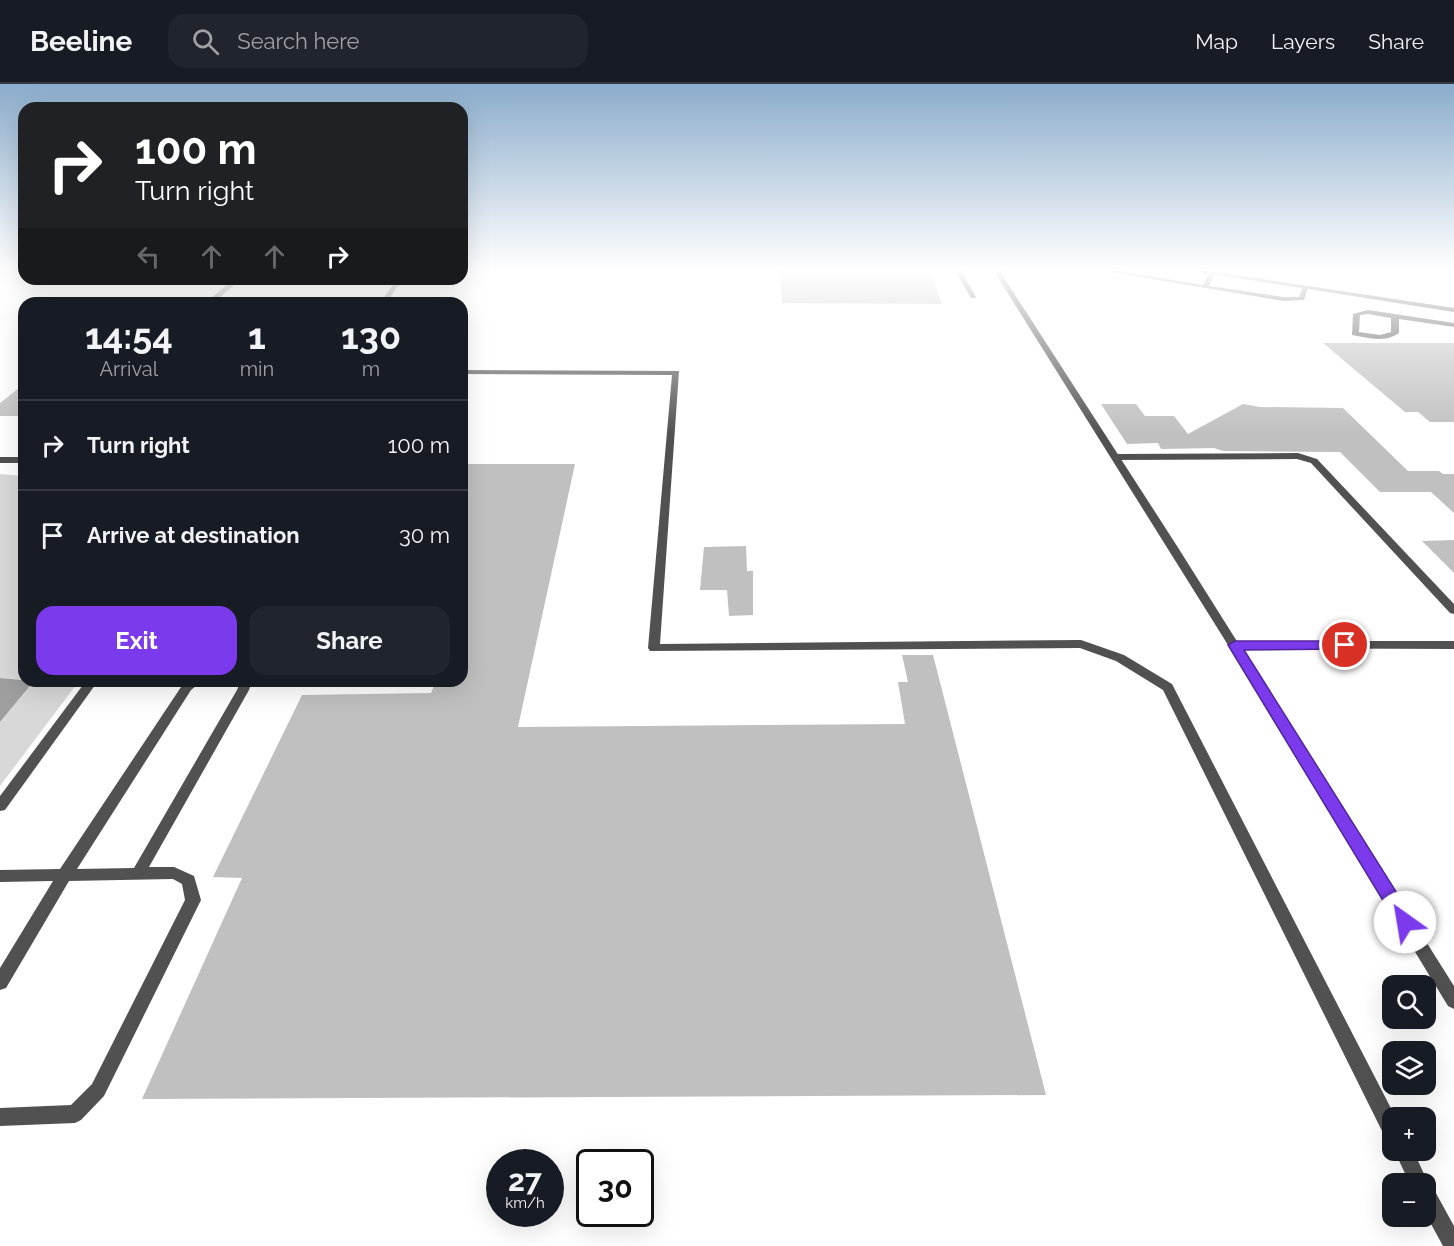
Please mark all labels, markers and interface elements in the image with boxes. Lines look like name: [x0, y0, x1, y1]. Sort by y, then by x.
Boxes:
search box: [168, 14, 588, 68]
text: Beeline: [30, 25, 132, 58]
icon: search: [189, 25, 222, 58]
text: Search here: [237, 28, 359, 54]
text: Map: [1195, 29, 1238, 54]
text: Layers: [1271, 29, 1335, 54]
text: Share: [1368, 29, 1424, 54]
text: 100 m: [135, 125, 257, 174]
icon: right: [36, 126, 114, 204]
text: Turn right: [135, 175, 254, 206]
icon: left: [132, 240, 165, 273]
icon: ahead: [195, 240, 228, 273]
icon: ahead: [258, 240, 291, 273]
icon: right: [321, 240, 354, 273]
text: 14:54: [85, 315, 173, 357]
text: 1: [248, 315, 266, 357]
text: 130: [341, 315, 401, 357]
text: Arrival: [100, 357, 158, 381]
text: min: [240, 357, 274, 381]
text: m: [362, 357, 380, 381]
icon: right: [36, 429, 69, 462]
text: Turn right: [87, 432, 190, 458]
text: 100 m: [388, 432, 450, 458]
icon: arrive: [36, 519, 69, 552]
text: Arrive at destination: [87, 522, 300, 548]
text: 30 m: [399, 522, 450, 548]
button: Exit: [36, 606, 237, 675]
button: Share: [249, 606, 450, 675]
pin: [1319, 619, 1370, 670]
icon: arrive: [1328, 628, 1361, 661]
position arrow: [1373, 890, 1437, 954]
map controls: [1382, 975, 1436, 1227]
button: search: [1382, 975, 1436, 1029]
button: layers: [1382, 1041, 1436, 1095]
button: +: [1382, 1107, 1436, 1161]
speed limit sign: 30: [576, 1149, 654, 1227]
text: 27: [508, 1163, 542, 1198]
button: −: [1382, 1173, 1436, 1227]
text: km/h: [505, 1194, 545, 1212]

